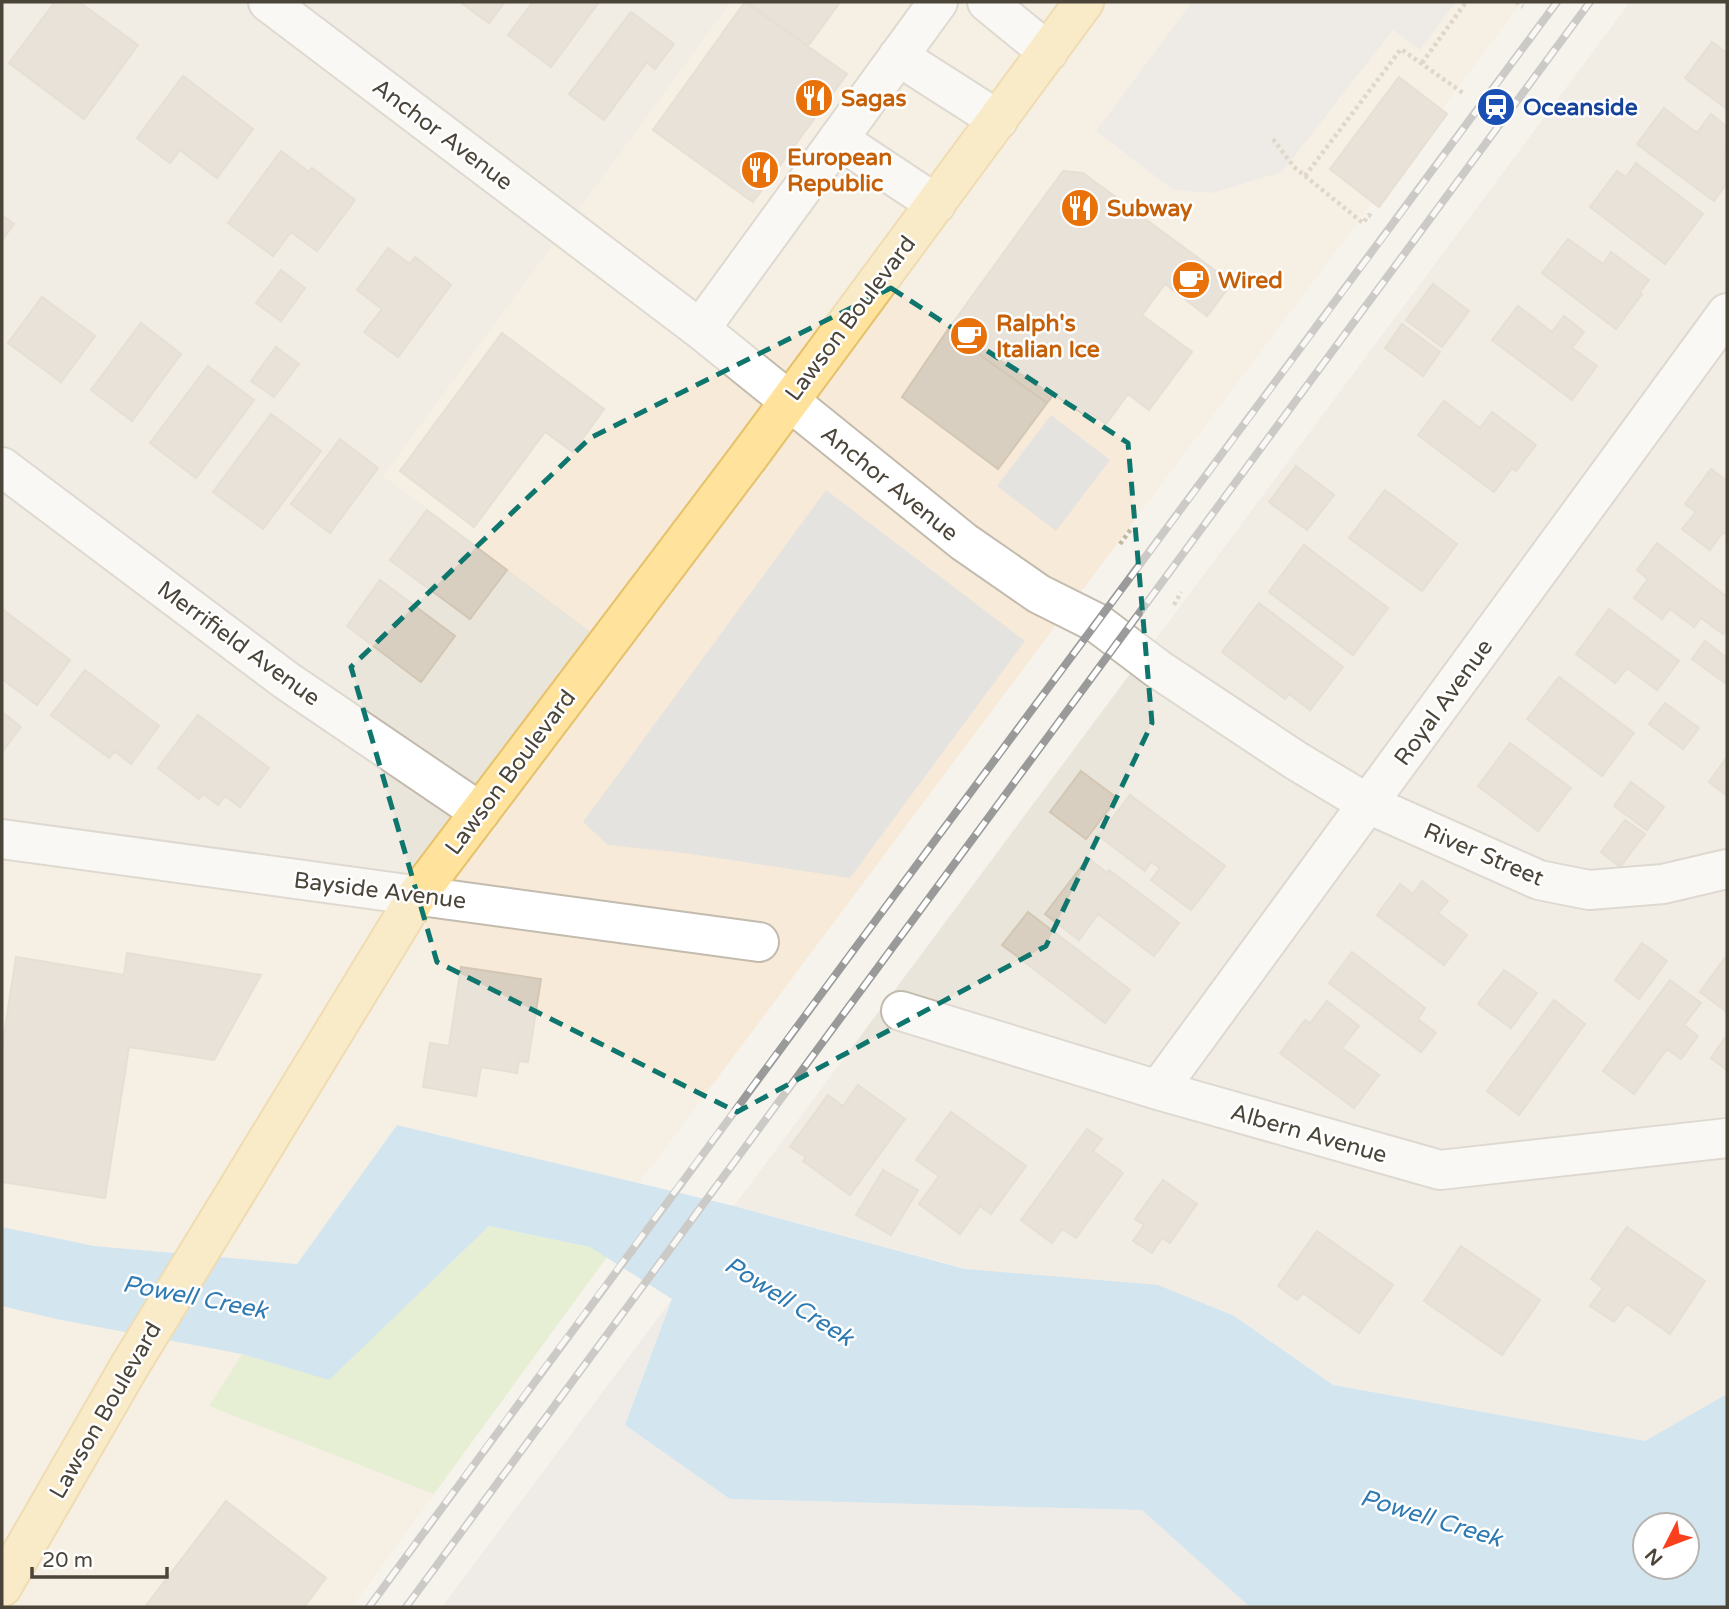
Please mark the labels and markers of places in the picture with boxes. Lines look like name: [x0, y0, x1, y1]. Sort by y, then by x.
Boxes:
restaurant icon: Sagas: [793, 77, 835, 119]
place label: Sagas: [841, 85, 907, 113]
station icon: Oceanside: [1475, 86, 1517, 128]
place label: Oceanside: [1523, 94, 1638, 122]
place label: European Republic: [787, 144, 892, 198]
restaurant icon: European Republic: [739, 149, 781, 191]
restaurant icon: Subway: [1059, 187, 1101, 229]
place label: Subway: [1107, 195, 1193, 223]
cafe icon: Wired: [1170, 259, 1212, 301]
place label: Wired: [1218, 267, 1283, 295]
place label: Ralph's Italian Ice: [996, 310, 1100, 364]
cafe icon: Ralph's Italian Ice: [948, 315, 990, 357]

